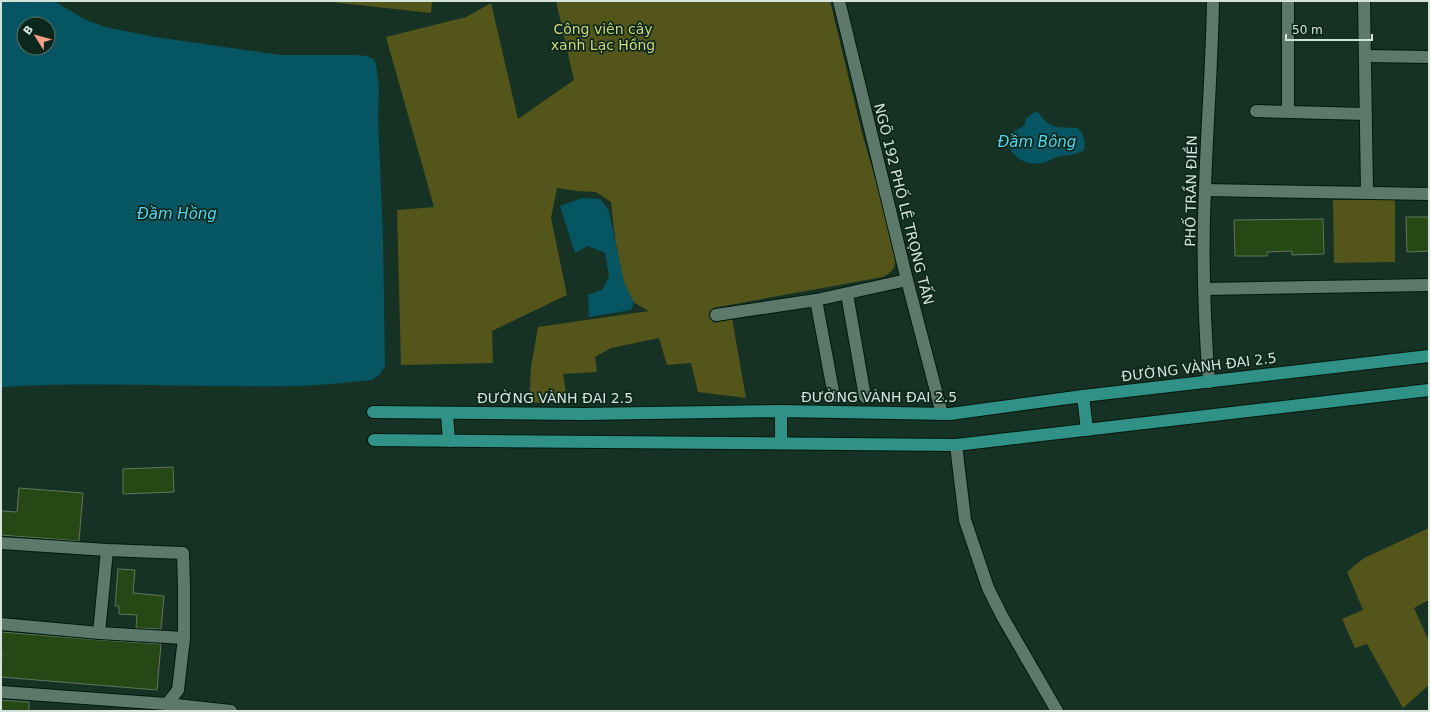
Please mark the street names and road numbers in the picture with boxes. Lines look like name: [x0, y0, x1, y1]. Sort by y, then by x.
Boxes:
street label: NGÕ 192 PHỐ LÊ TRỌNG TẤN: [871, 101, 939, 306]
street label: PHỐ TRẦN ĐIỀN: [1180, 135, 1200, 247]
street label: ĐƯỜNG VÀNH ĐAI 2.5: [1120, 349, 1277, 384]
street label: ĐƯỜNG VÀNH ĐAI 2.5: [801, 388, 957, 405]
street label: ĐƯỜNG VÀNH ĐAI 2.5: [477, 389, 633, 406]

